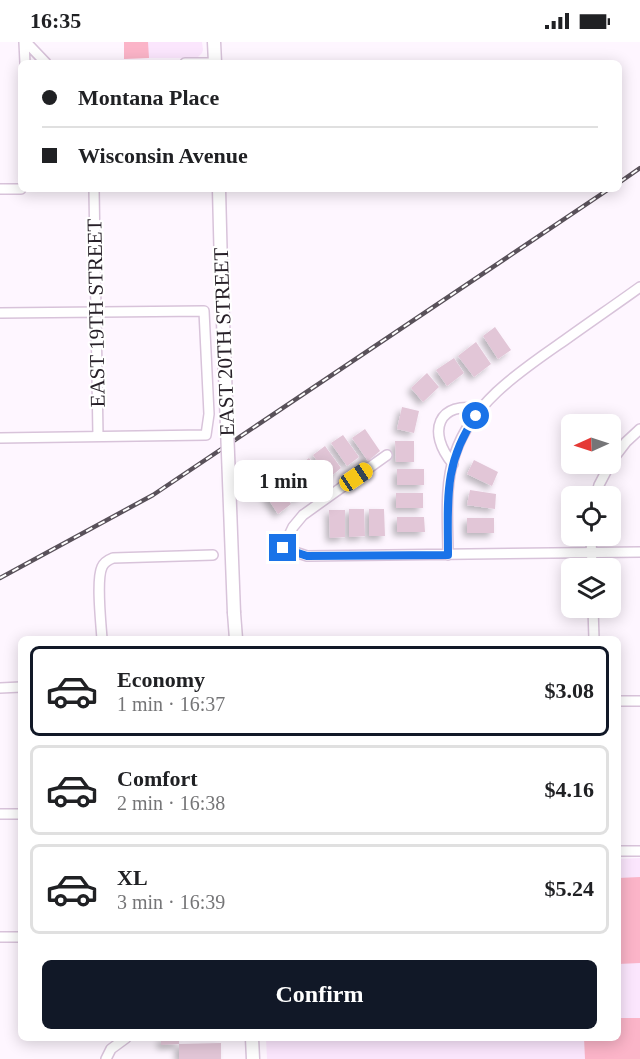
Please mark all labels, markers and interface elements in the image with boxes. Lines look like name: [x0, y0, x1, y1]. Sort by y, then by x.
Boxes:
text: 16:35: [30, 8, 81, 33]
text: Montana Place: [78, 85, 219, 110]
text: Wisconsin Avenue: [78, 143, 248, 168]
street label: EAST 19TH STREET: [82, 218, 110, 408]
street label: EAST 20TH STREET: [209, 247, 239, 437]
route start: [462, 402, 489, 429]
north arrow: [561, 414, 621, 474]
map controls: [561, 414, 621, 618]
car: [336, 459, 376, 495]
callout: 1 min: [234, 461, 332, 503]
text: 1 min: [259, 470, 308, 492]
button: locate: [561, 486, 621, 546]
route end: [269, 534, 296, 561]
button: layers: [561, 558, 621, 618]
icon: car: [45, 664, 99, 718]
text: Economy: [117, 667, 205, 692]
text: $3.08: [545, 678, 594, 703]
text: 1 min · 16:37: [117, 693, 225, 715]
icon: car: [45, 763, 99, 817]
text: Comfort: [117, 766, 198, 791]
text: $4.16: [545, 777, 594, 802]
text: 2 min · 16:38: [117, 792, 225, 814]
icon: car: [45, 862, 99, 916]
text: XL: [117, 865, 148, 890]
text: $5.24: [545, 876, 594, 901]
text: 3 min · 16:39: [117, 891, 225, 913]
button: Confirm: [42, 960, 597, 1029]

